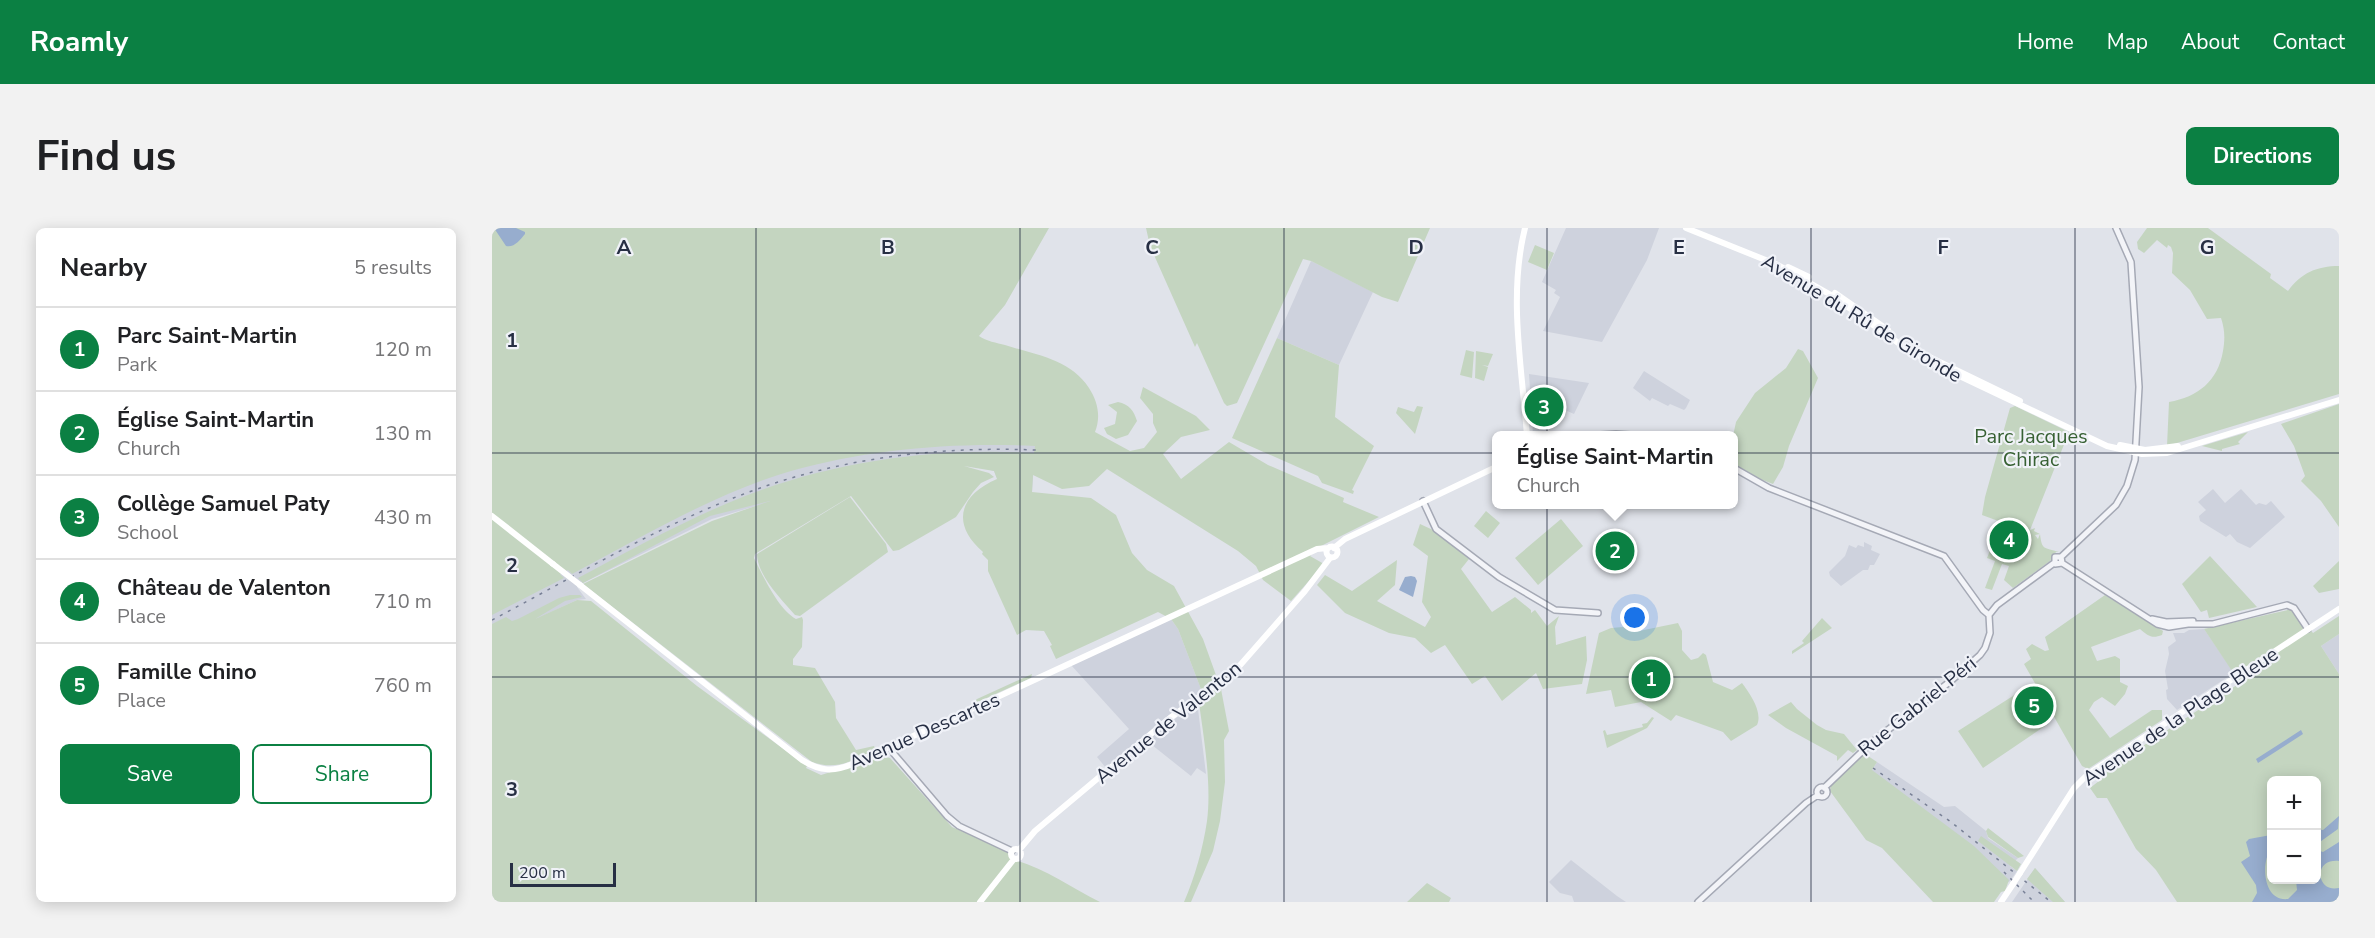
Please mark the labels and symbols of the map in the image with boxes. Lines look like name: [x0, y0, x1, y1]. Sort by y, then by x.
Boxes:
text: A: [617, 234, 632, 261]
text: B: [881, 234, 895, 261]
text: C: [1145, 234, 1159, 261]
text: D: [1408, 234, 1424, 261]
text: E: [1673, 234, 1685, 261]
text: F: [1937, 234, 1949, 261]
text: G: [2200, 234, 2214, 261]
street label: Avenue du Rû de Gironde: [1756, 248, 1967, 389]
text: 1: [506, 327, 518, 354]
pin: 3: [1524, 384, 1564, 429]
park label: Parc Jacques Chirac: [1974, 423, 2088, 473]
pin: 4: [1990, 518, 2029, 562]
pin: 2: [1596, 528, 1634, 574]
text: 2: [506, 552, 518, 579]
your location: [1620, 603, 1649, 632]
street label: Avenue de la Plage Bleue: [2077, 641, 2284, 792]
street label: Rue Gabriel Péri: [1852, 650, 1982, 763]
street label: Avenue de Valenton: [1089, 655, 1247, 790]
pin: 1: [1632, 656, 1670, 702]
pin: 5: [2014, 684, 2054, 728]
street label: Avenue Descartes: [844, 686, 1004, 777]
text: 3: [506, 776, 518, 803]
scale bar: [510, 860, 616, 888]

